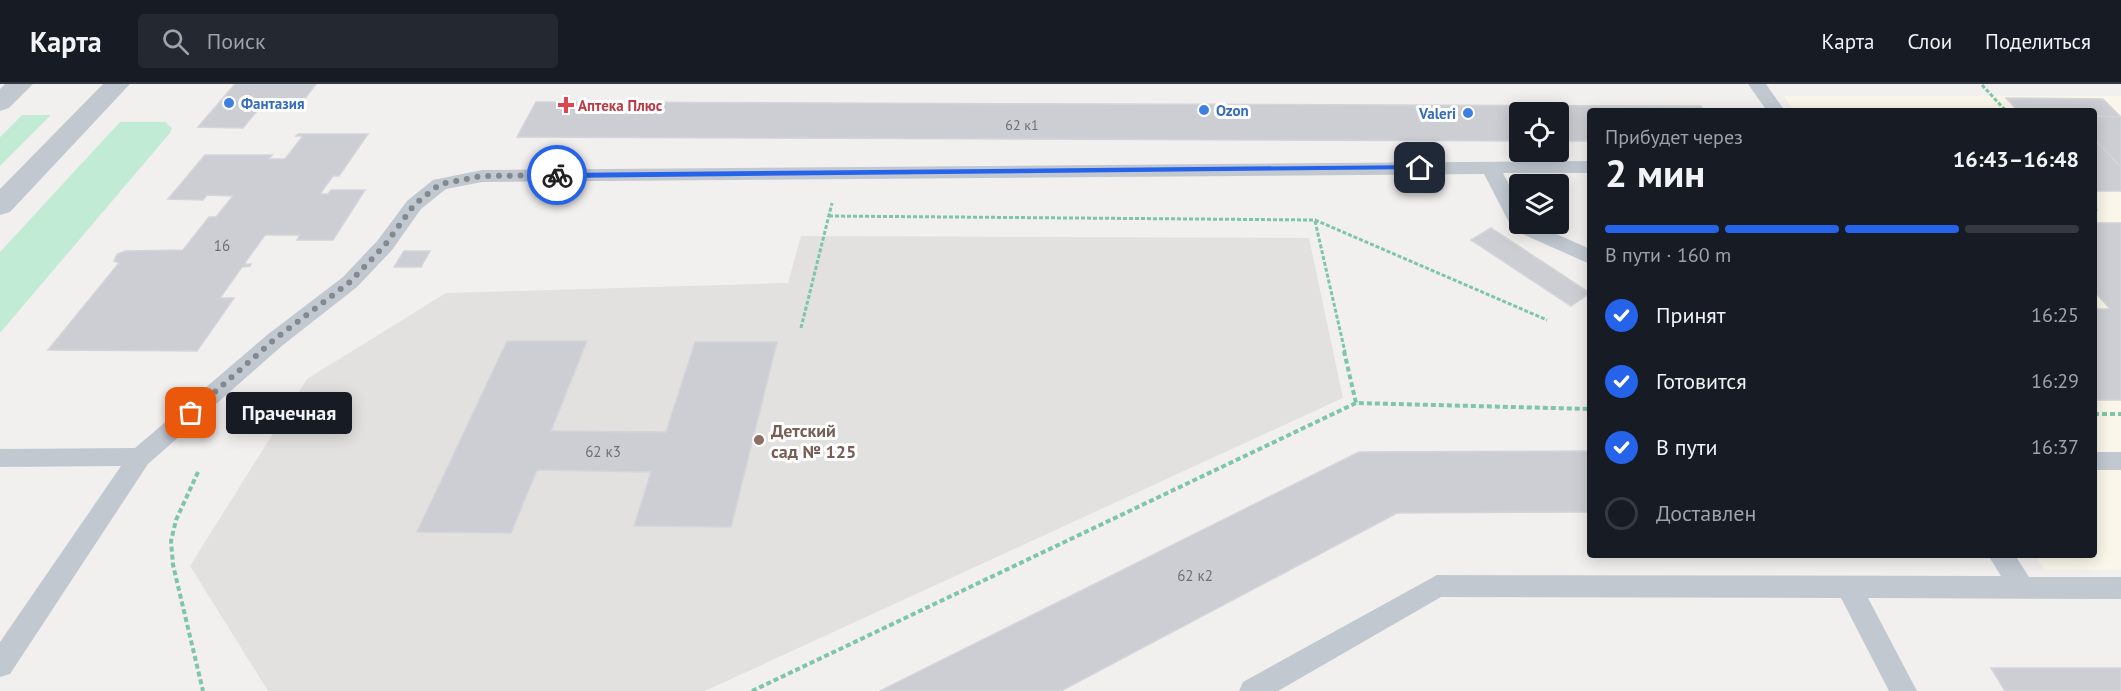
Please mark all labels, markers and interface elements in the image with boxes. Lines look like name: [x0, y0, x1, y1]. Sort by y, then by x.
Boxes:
search box: [138, 14, 558, 68]
text: Карта: [30, 23, 102, 60]
icon: search: [159, 25, 192, 58]
text: Поиск: [207, 27, 266, 55]
text: Карта: [1821, 28, 1874, 55]
text: Слои: [1907, 28, 1952, 55]
text: Поделиться: [1985, 28, 2091, 55]
place label: Фантазия: [241, 94, 304, 113]
marker: Фантазия: [222, 96, 236, 110]
place label: Аптека Плюс: [578, 96, 663, 115]
marker: Аптека Плюс: [559, 98, 573, 112]
place label: Ozon: [1216, 101, 1249, 120]
map controls: [1509, 102, 1569, 234]
button: locate: [1509, 102, 1569, 162]
marker: Ozon: [1197, 103, 1211, 117]
place label: Valeri: [1418, 104, 1456, 123]
marker: Valeri: [1461, 106, 1475, 120]
house number: 62 к1: [1005, 116, 1039, 134]
text: Прибудет через: [1605, 124, 1743, 150]
pin: [1394, 142, 1445, 193]
courier: [527, 145, 587, 205]
text: 16:43–16:48: [1953, 145, 2079, 173]
text: 2 мин: [1605, 147, 1705, 198]
icon: home: [1403, 151, 1436, 184]
icon: bike: [541, 159, 574, 192]
button: layers: [1509, 174, 1569, 234]
house number: 16: [214, 236, 230, 255]
text: В пути · 160 m: [1605, 242, 1731, 268]
icon: check: [1605, 299, 1638, 332]
text: Принят: [1656, 301, 1726, 329]
text: 16:25: [2031, 302, 2079, 328]
icon: check: [1605, 365, 1638, 398]
text: Готовится: [1656, 367, 1747, 395]
text: 16:29: [2031, 368, 2079, 394]
pin: [165, 387, 216, 438]
callout: Прачечная: [227, 392, 353, 434]
icon: bag: [174, 396, 207, 429]
text: Прачечная: [242, 400, 336, 426]
place label: Детский сад № 125: [771, 419, 856, 463]
icon: check: [1605, 431, 1638, 464]
marker: Детский сад № 125: [752, 433, 766, 447]
text: В пути: [1656, 433, 1718, 461]
text: 16:37: [2031, 434, 2079, 460]
house number: 62 к3: [585, 442, 621, 461]
text: Доставлен: [1656, 499, 1756, 527]
house number: 62 к2: [1177, 566, 1213, 585]

